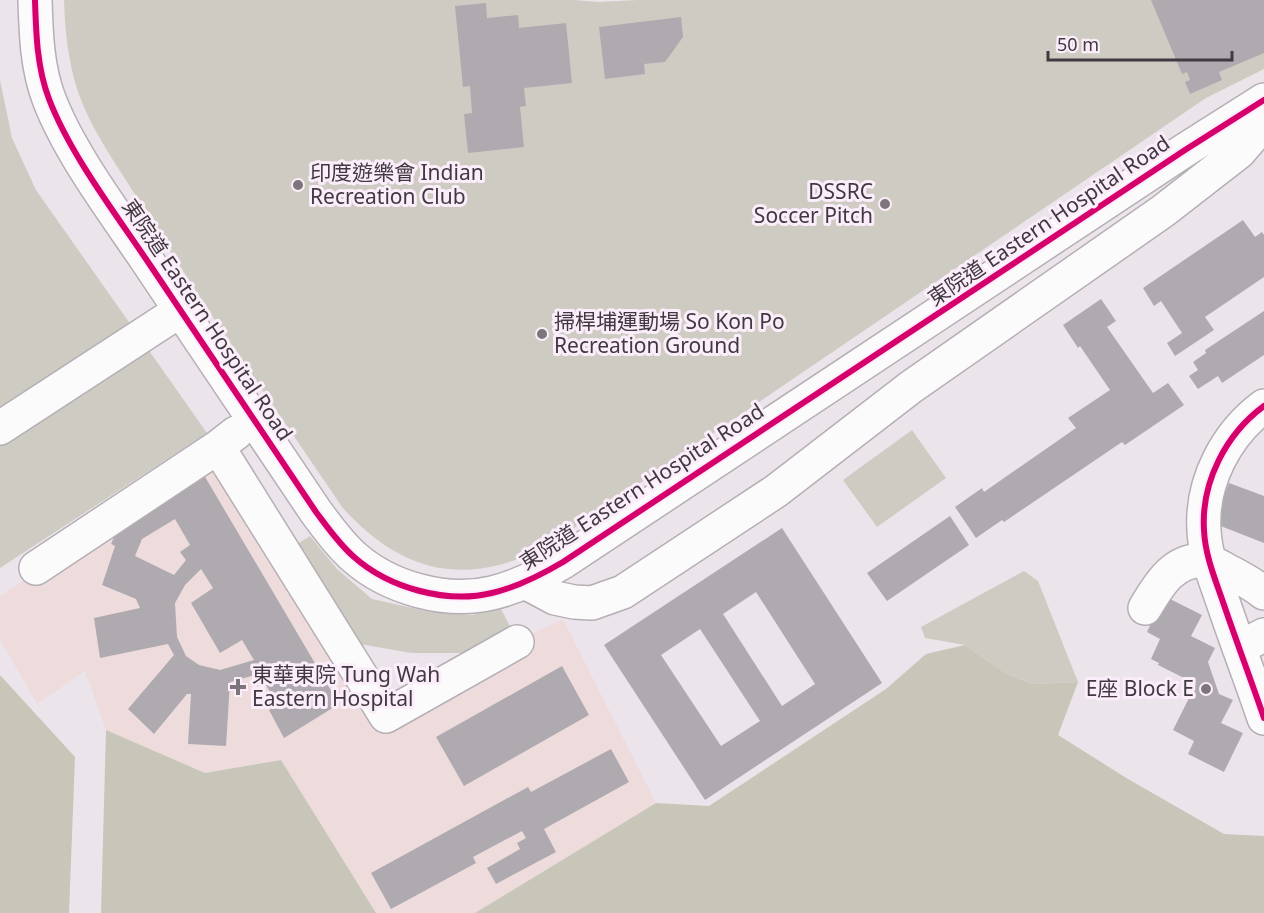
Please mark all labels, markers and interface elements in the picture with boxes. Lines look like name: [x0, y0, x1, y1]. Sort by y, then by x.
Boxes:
scale bar: [1048, 24, 1232, 62]
text: 50 m: [1057, 32, 1099, 56]
street label: 東院道 Eastern Hospital Road: [922, 129, 1175, 312]
place label: 印度遊樂會 Indian Recreation Club: [310, 158, 484, 210]
place label: DSSRC Soccer Pitch: [754, 177, 873, 229]
marker: 印度遊樂會 Indian Recreation Club: [291, 178, 305, 192]
street label: 東院道 Eastern Hospital Road: [116, 193, 299, 446]
marker: DSSRC Soccer Pitch: [878, 197, 892, 211]
place label: 掃桿埔運動場 So Kon Po Recreation Ground: [554, 307, 785, 359]
marker: 掃桿埔運動場 So Kon Po Recreation Ground: [535, 327, 549, 341]
street label: 東院道 Eastern Hospital Road: [514, 397, 769, 576]
place label: 東華東院 Tung Wah Eastern Hospital: [252, 660, 440, 712]
place label: E座 Block E: [1086, 674, 1194, 702]
marker: 東華東院 Tung Wah Eastern Hospital: [229, 678, 247, 696]
marker: E座 Block E: [1199, 682, 1213, 696]

